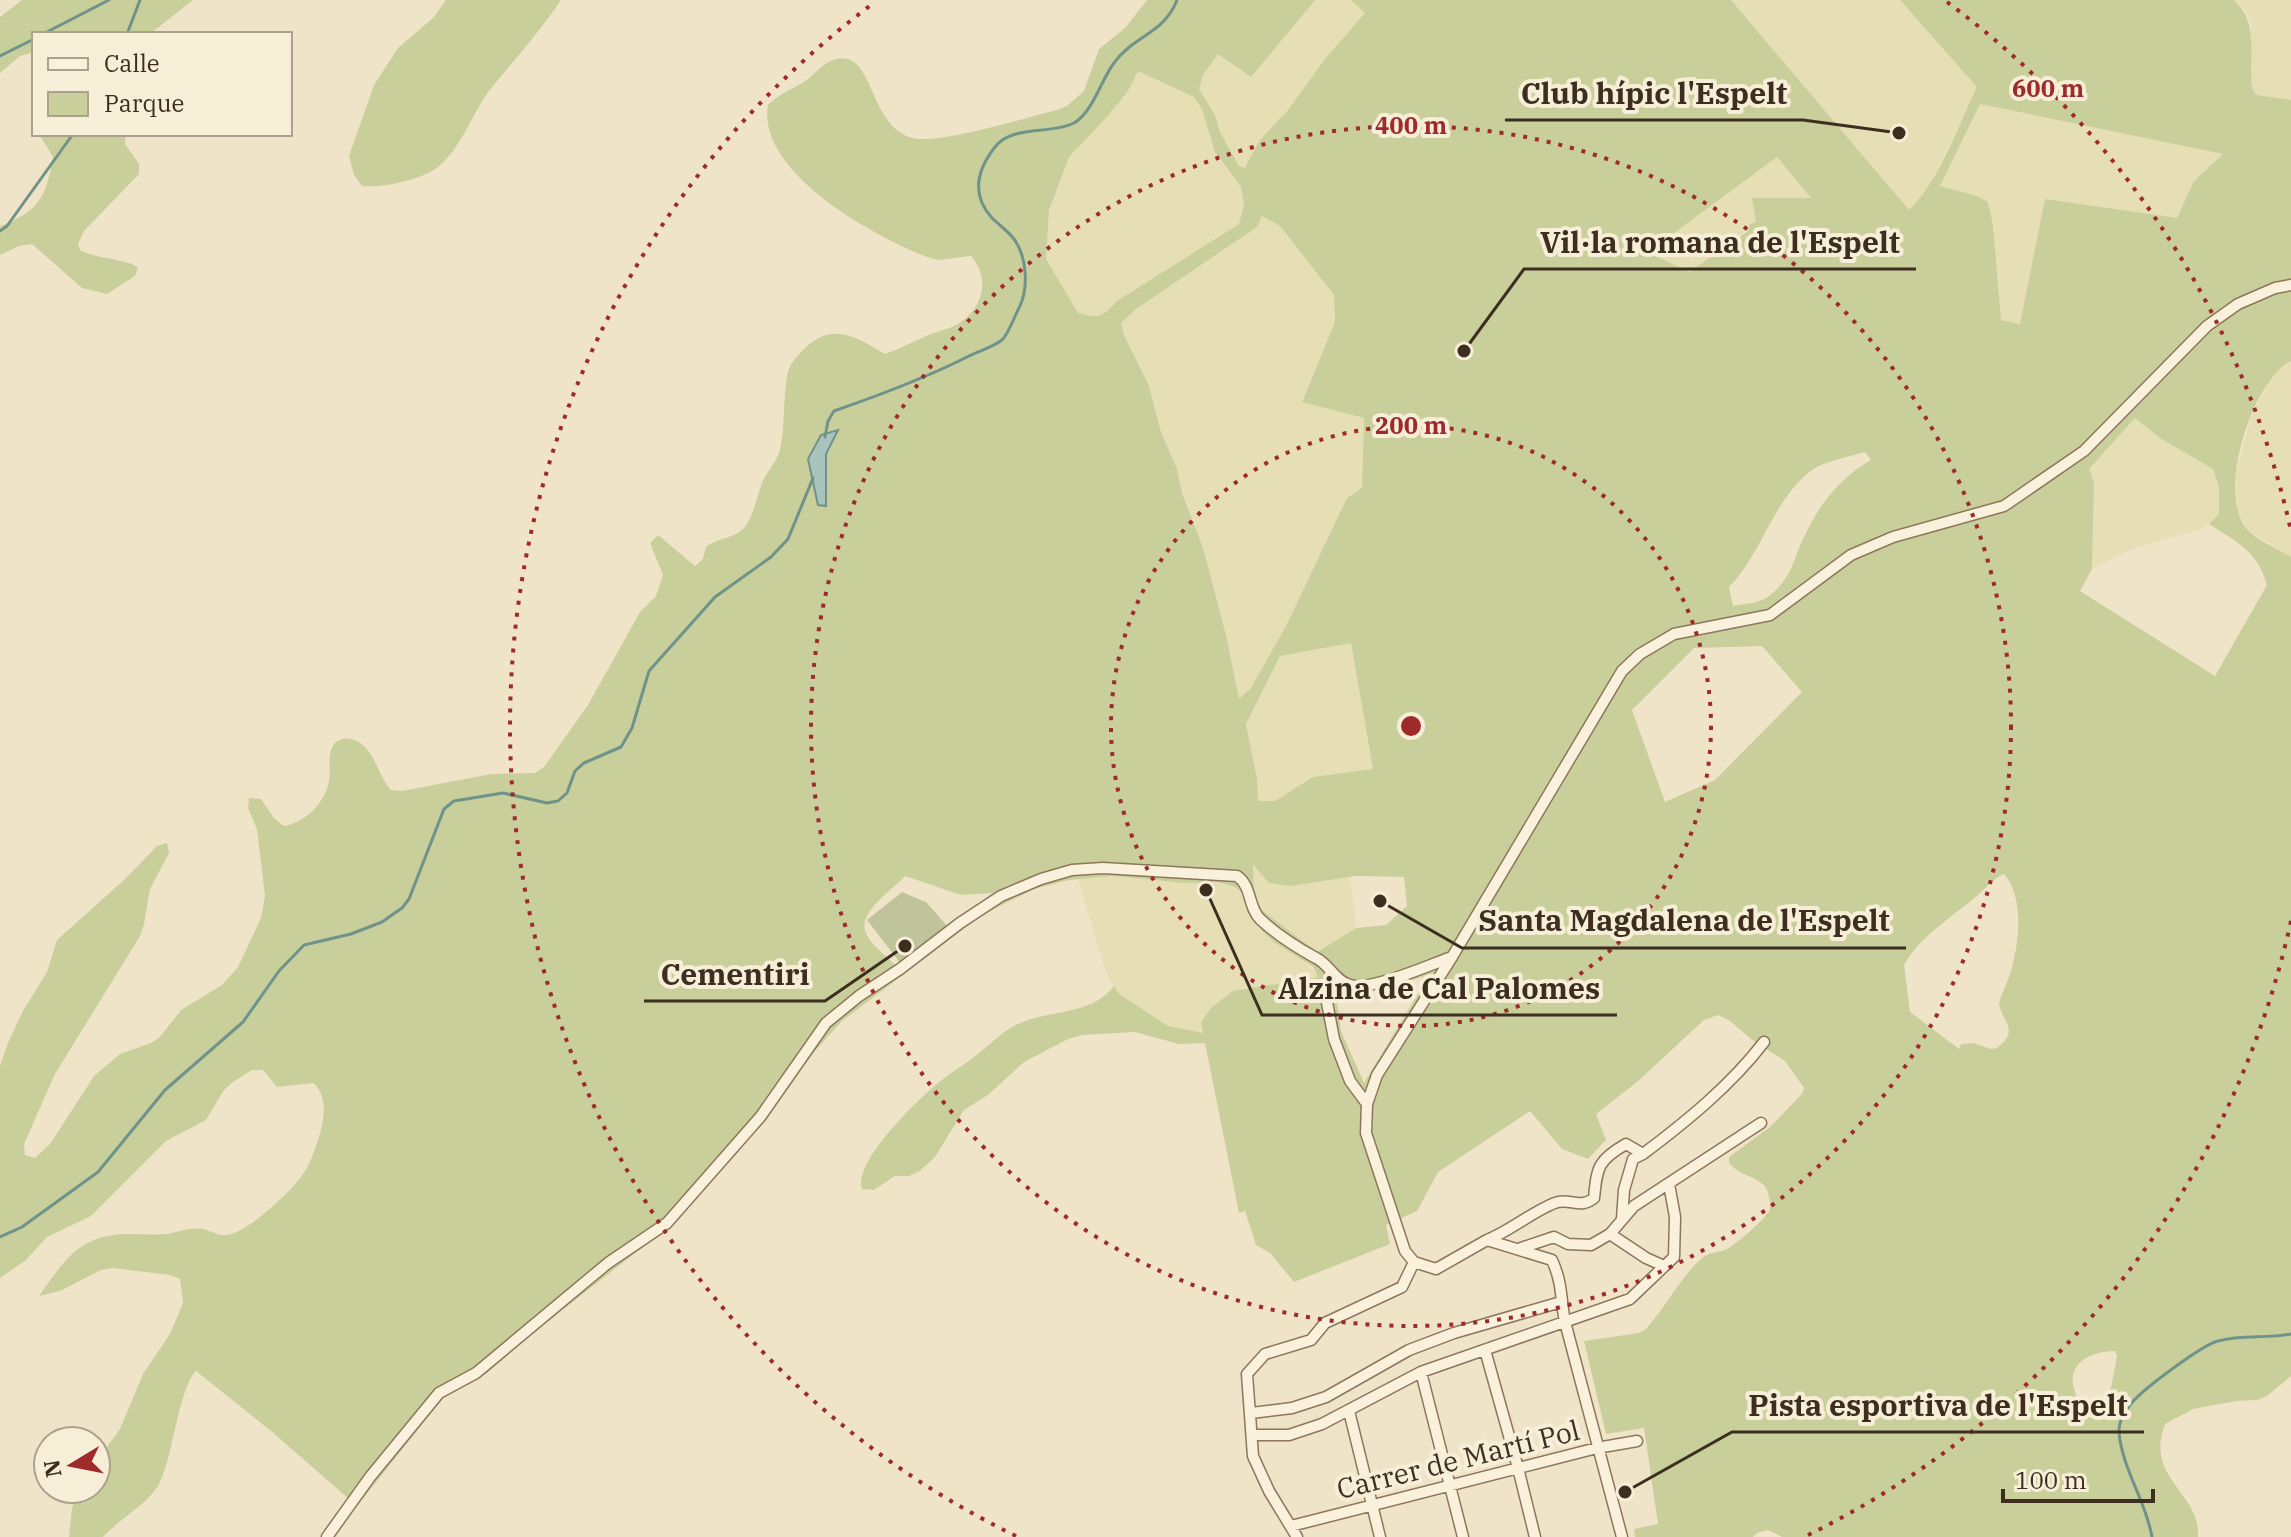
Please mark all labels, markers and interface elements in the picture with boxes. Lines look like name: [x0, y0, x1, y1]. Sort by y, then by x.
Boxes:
legend: [32, 32, 292, 136]
text: Calle: [104, 47, 160, 79]
callout: Club hípic l'Espelt: [1505, 66, 1803, 120]
text: 600 m: [2012, 72, 2084, 104]
text: Club hípic l'Espelt: [1521, 73, 1787, 112]
text: Parque: [104, 87, 184, 119]
text: 400 m: [1375, 109, 1447, 141]
callout: Vil·la romana de l'Espelt: [1524, 215, 1916, 269]
text: Vil·la romana de l'Espelt: [1540, 222, 1900, 261]
text: 200 m: [1375, 409, 1447, 441]
centre of rings: [1397, 712, 1425, 740]
callout: Santa Magdalena de l'Espelt: [1462, 894, 1906, 948]
text: Santa Magdalena de l'Espelt: [1478, 900, 1890, 939]
callout: Cementiri: [644, 947, 825, 1001]
text: Cementiri: [661, 954, 809, 993]
callout: Alzina de Cal Palomes: [1262, 961, 1617, 1015]
text: Alzina de Cal Palomes: [1278, 968, 1600, 1007]
callout: Pista esportiva de l'Espelt: [1732, 1378, 2144, 1432]
text: Pista esportiva de l'Espelt: [1748, 1385, 2128, 1424]
street label: Carrer de Martí Pol: [1333, 1411, 1583, 1507]
north arrow: [32, 1425, 112, 1505]
scale bar: [2003, 1453, 2153, 1503]
text: N: [36, 1457, 68, 1480]
text: 100 m: [2015, 1464, 2087, 1496]

